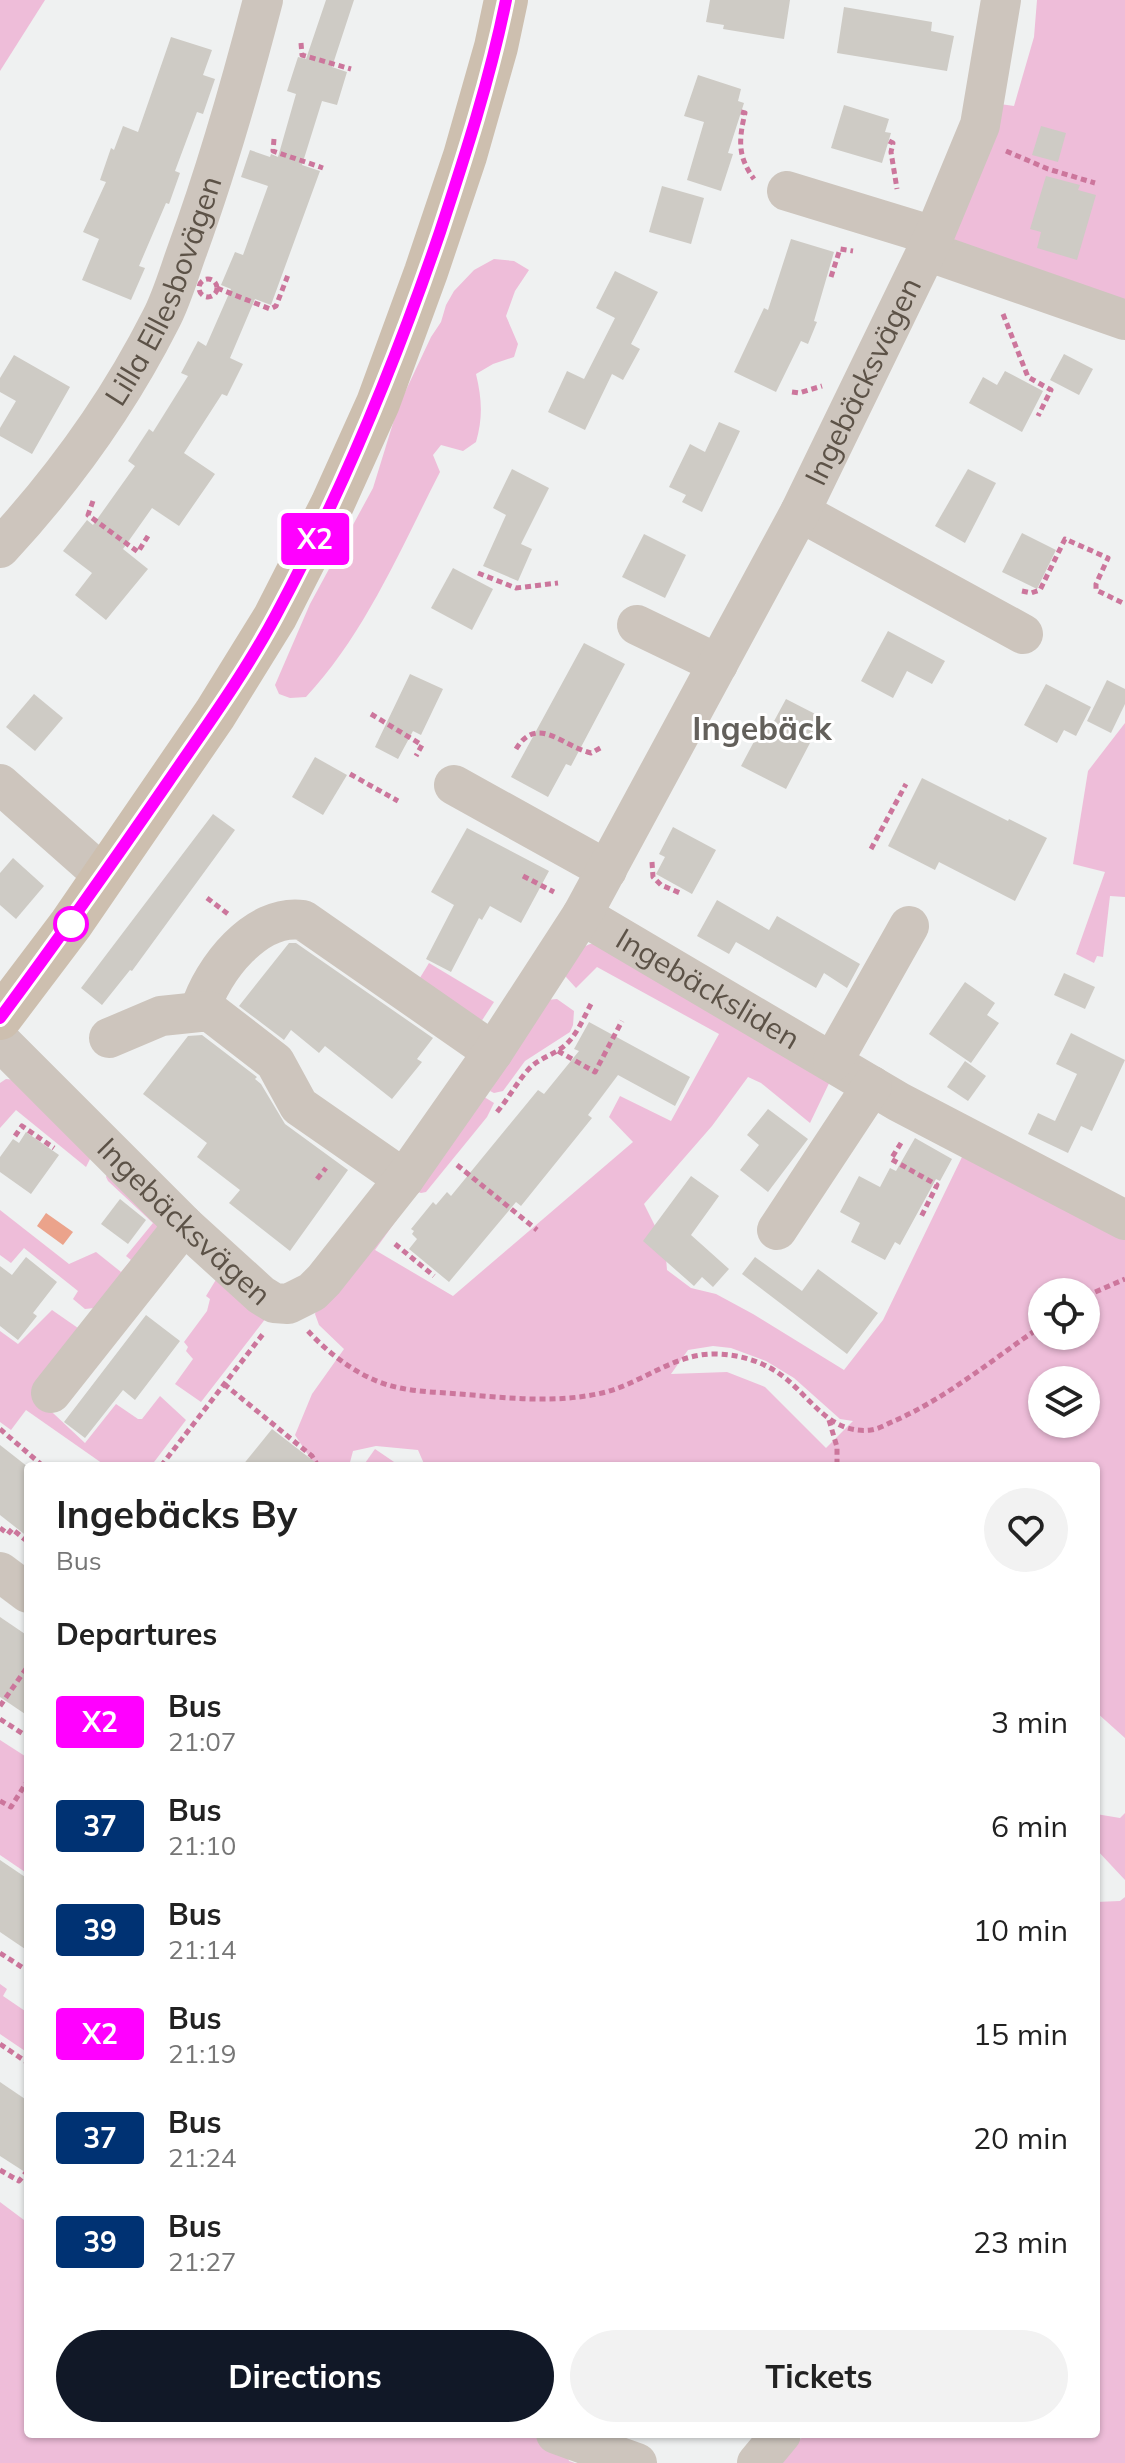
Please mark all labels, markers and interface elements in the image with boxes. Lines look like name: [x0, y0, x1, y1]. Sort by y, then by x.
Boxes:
street label: Lilla Ellesbovägen: [96, 171, 229, 412]
street label: Ingebäcksvägen: [796, 271, 929, 491]
line badge: X2: [279, 513, 351, 565]
text: X2: [297, 521, 333, 556]
district label: Ingebäck: [692, 708, 833, 748]
unlabelled marker: [54, 907, 88, 941]
street label: Ingebäcksliden: [609, 919, 807, 1057]
street label: Ingebäcksvägen: [90, 1129, 280, 1313]
map controls: [1028, 1278, 1100, 1438]
button: locate: [1028, 1278, 1100, 1350]
button: layers: [1028, 1366, 1100, 1438]
button: heart: [984, 1488, 1068, 1572]
text: Ingebäcks By: [56, 1490, 297, 1538]
text: Bus: [56, 1544, 102, 1577]
text: Departures: [56, 1615, 217, 1653]
text: Bus: [168, 1687, 222, 1725]
text: 3 min: [991, 1703, 1068, 1741]
text: X2: [82, 1704, 118, 1739]
text: 21:07: [168, 1725, 236, 1758]
text: Bus: [168, 1791, 222, 1829]
text: 6 min: [991, 1807, 1068, 1845]
text: 37: [83, 1808, 117, 1843]
text: 21:10: [168, 1829, 236, 1862]
text: Bus: [168, 1895, 222, 1933]
text: 10 min: [973, 1911, 1068, 1949]
text: 39: [83, 1912, 117, 1947]
text: 21:14: [168, 1933, 236, 1966]
text: Bus: [168, 1999, 222, 2037]
text: 15 min: [973, 2015, 1068, 2053]
text: X2: [82, 2016, 118, 2051]
text: 21:19: [168, 2037, 236, 2070]
text: Bus: [168, 2103, 222, 2141]
text: 20 min: [973, 2119, 1068, 2157]
text: 37: [83, 2120, 117, 2155]
text: 21:24: [168, 2141, 236, 2174]
text: Bus: [168, 2207, 222, 2245]
text: 23 min: [973, 2223, 1068, 2261]
text: 39: [83, 2224, 117, 2259]
text: 21:27: [168, 2245, 236, 2278]
button: Directions: [56, 2330, 554, 2422]
button: Tickets: [570, 2330, 1068, 2422]

